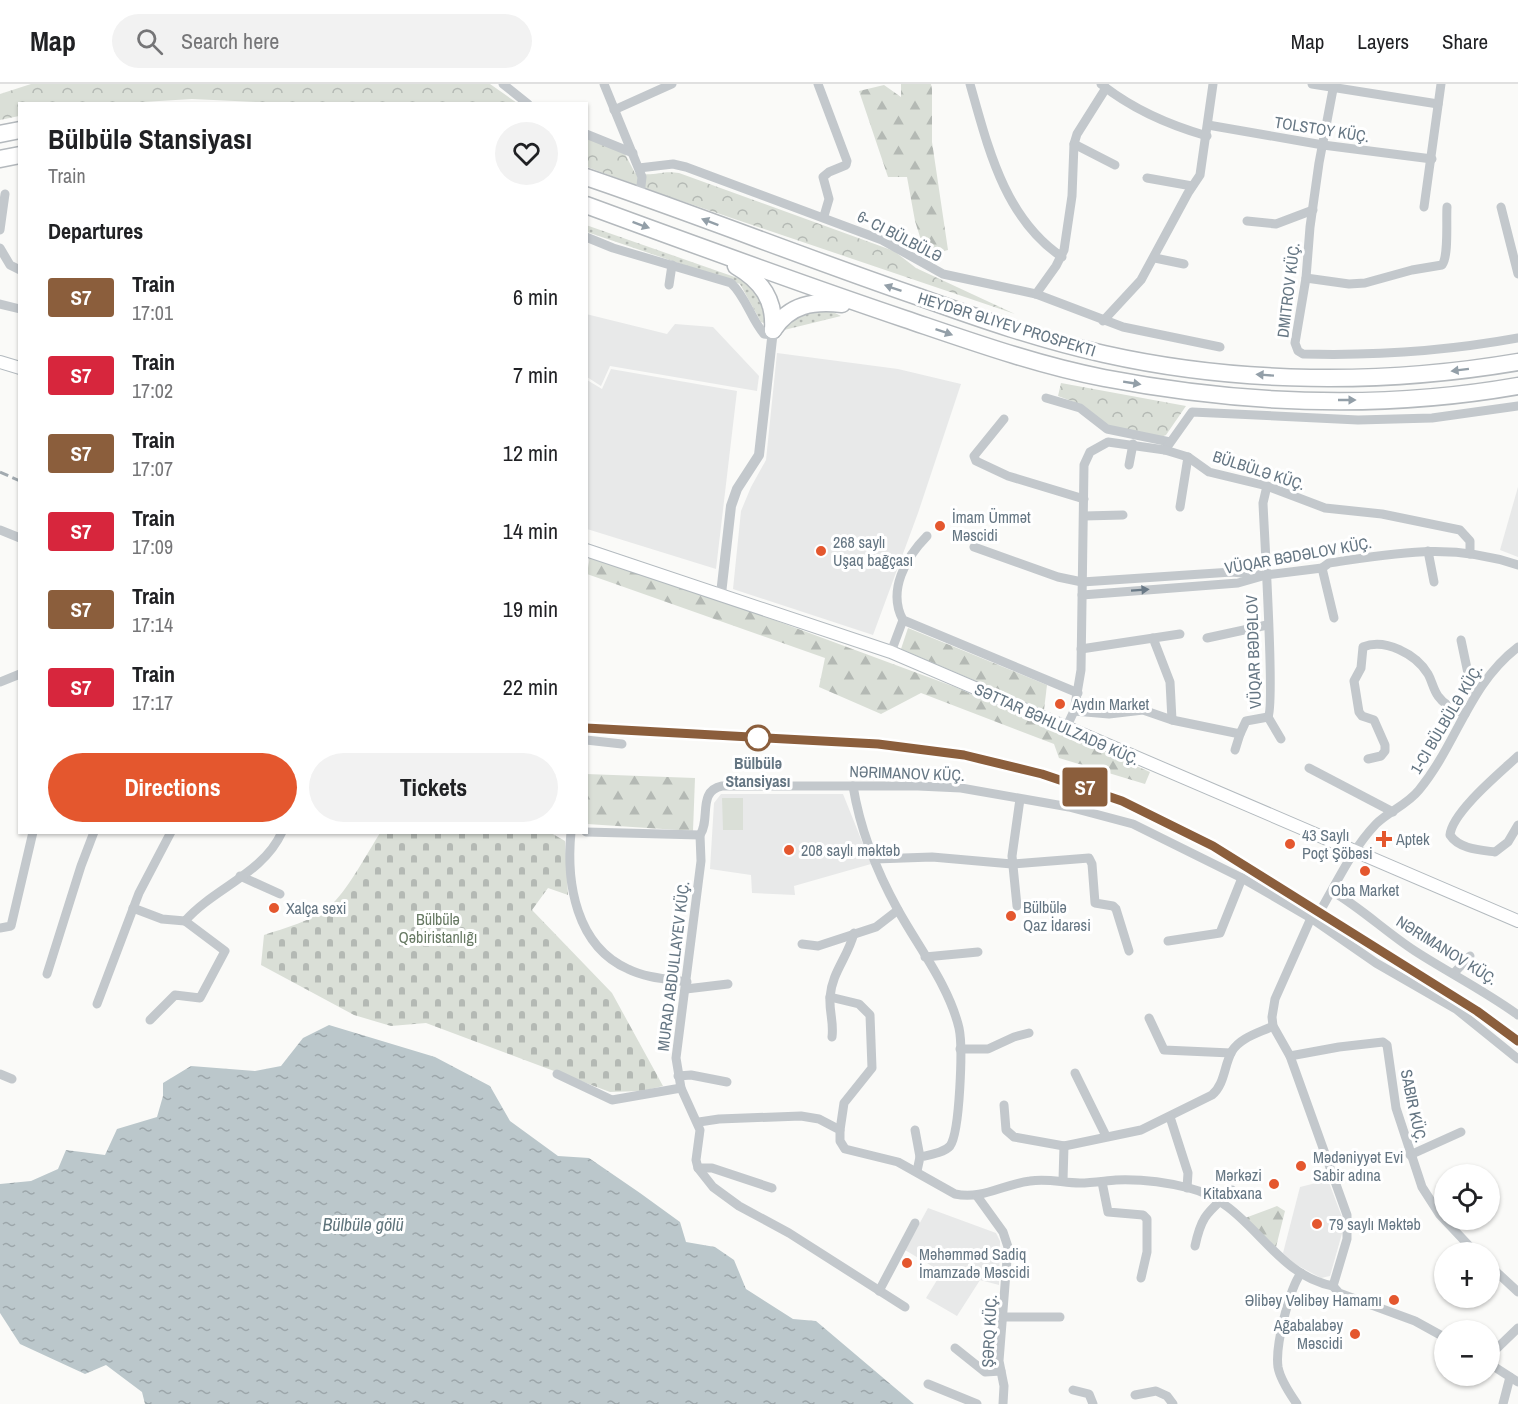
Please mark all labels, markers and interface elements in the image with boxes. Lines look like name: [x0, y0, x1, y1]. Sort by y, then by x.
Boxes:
search box: [112, 14, 532, 68]
text: Map: [30, 22, 76, 60]
icon: search: [133, 25, 166, 58]
text: Search here: [181, 26, 279, 56]
text: Map: [1291, 27, 1324, 56]
text: Layers: [1357, 27, 1409, 56]
text: Share: [1442, 27, 1488, 56]
street label: TOLSTOY KÜÇ.: [1273, 111, 1371, 147]
text: Bülbülə Stansiyası: [48, 120, 252, 158]
button: heart: [495, 122, 558, 185]
text: Train: [48, 162, 86, 189]
street label: 6- CI BÜLBÜLƏ: [854, 205, 946, 267]
text: Departures: [48, 216, 143, 246]
one-way arrow: [701, 216, 719, 226]
one-way arrow: [632, 221, 650, 231]
street label: DMITROV KÜÇ.: [1271, 241, 1305, 339]
text: Train: [132, 269, 175, 299]
text: 6 min: [513, 282, 558, 312]
text: S7: [70, 283, 92, 312]
one-way arrow: [884, 283, 902, 293]
street label: HEYDƏR ƏLIYEV PROSPEKTI: [915, 286, 1099, 362]
text: 17:01: [132, 299, 173, 326]
one-way arrow: [935, 328, 953, 337]
text: Train: [132, 347, 175, 377]
text: 7 min: [513, 360, 558, 390]
text: S7: [70, 361, 92, 390]
one-way arrow: [1450, 365, 1469, 375]
one-way arrow: [1256, 370, 1275, 379]
text: 17:02: [132, 377, 173, 404]
one-way arrow: [1123, 379, 1142, 388]
one-way arrow: [1338, 395, 1357, 405]
text: Train: [132, 425, 175, 455]
text: 12 min: [503, 438, 558, 468]
text: S7: [70, 439, 92, 468]
street label: BÜLBÜLƏ KÜÇ.: [1210, 445, 1308, 495]
text: 17:07: [132, 455, 173, 482]
text: Train: [132, 503, 175, 533]
place label: İmam Ümmət Məscidi: [952, 506, 1031, 546]
text: 14 min: [503, 516, 558, 546]
text: S7: [70, 517, 92, 546]
marker: İmam Ümmət Məscidi: [933, 519, 947, 533]
place label: 268 saylı Uşaq bağçası: [833, 531, 913, 571]
street label: VÜQAR BƏDƏLOV KÜÇ.: [1223, 531, 1373, 579]
text: 17:09: [132, 533, 173, 560]
marker: 268 saylı Uşaq bağçası: [814, 544, 828, 558]
text: Train: [132, 581, 175, 611]
one-way arrow: [1131, 586, 1150, 595]
text: 19 min: [503, 594, 558, 624]
street label: VÜQAR BƏDƏLOV: [1240, 594, 1266, 709]
text: S7: [70, 595, 92, 624]
text: 17:14: [132, 611, 173, 638]
text: Train: [132, 659, 175, 689]
street label: 1-CI BÜLBÜLƏ KÜÇ.: [1405, 660, 1487, 778]
text: 22 min: [503, 672, 558, 702]
text: S7: [70, 673, 92, 702]
street label: SƏTTAR BƏHLULZADƏ KÜÇ.: [971, 678, 1143, 770]
text: 17:17: [132, 689, 173, 716]
place label: Aydın Market: [1071, 693, 1149, 715]
marker: Aydın Market: [1053, 697, 1067, 711]
marker: Bülbülə Stansiyası: [745, 725, 771, 751]
place label: Bülbülə Stansiyası: [726, 752, 790, 792]
button: Directions: [48, 753, 297, 822]
button: Tickets: [309, 753, 558, 822]
street label: NƏRIMANOV KÜÇ.: [849, 760, 965, 786]
line badge: S7: [1058, 768, 1112, 806]
text: S7: [1074, 773, 1096, 802]
place label: 43 Saylı Poçt Şöbəsi: [1302, 824, 1373, 864]
place label: Aptek: [1395, 828, 1430, 850]
marker: Aptek: [1377, 832, 1391, 846]
marker: 43 Saylı Poçt Şöbəsi: [1283, 837, 1297, 851]
place label: 208 saylı məktəb: [801, 839, 900, 861]
marker: 208 saylı məktəb: [782, 843, 796, 857]
marker: Oba Market: [1358, 864, 1372, 878]
place label: Oba Market: [1331, 879, 1400, 901]
street label: MURAD ABDULLAYEV KÜÇ.: [652, 880, 694, 1052]
place label: Bülbülə Qaz İdarəsi: [1023, 896, 1091, 936]
place label: Xalça sexi: [286, 897, 346, 919]
marker: Xalça sexi: [267, 901, 281, 915]
park label: Bülbülə Qəbiristanlığı: [399, 908, 477, 948]
marker: Bülbülə Qaz İdarəsi: [1004, 909, 1018, 923]
street label: NƏRIMANOV KÜÇ.: [1392, 910, 1502, 990]
street label: SABIR KÜÇ.: [1396, 1067, 1432, 1145]
place label: Mədəniyyət Evi Sabir adına: [1313, 1146, 1403, 1186]
marker: Mədəniyyət Evi Sabir adına: [1294, 1159, 1308, 1173]
place label: Mərkəzi Kitabxana: [1203, 1164, 1263, 1204]
map controls: [1434, 1164, 1500, 1386]
button: locate: [1434, 1164, 1500, 1230]
marker: Mərkəzi Kitabxana: [1267, 1177, 1281, 1191]
water label: Bülbülə gölü: [322, 1212, 404, 1237]
place label: 79 saylı Məktəb: [1329, 1213, 1421, 1235]
marker: 79 saylı Məktəb: [1310, 1217, 1324, 1231]
button: +: [1434, 1242, 1500, 1308]
place label: Məhəmməd Sadiq İmamzadə Məscidi: [919, 1243, 1030, 1283]
marker: Məhəmməd Sadiq İmamzadə Məscidi: [900, 1256, 914, 1270]
place label: Əlibəy Vəlibəy Hamamı: [1245, 1289, 1382, 1311]
marker: Əlibəy Vəlibəy Hamamı: [1387, 1293, 1401, 1307]
street label: ŞƏRQ KÜÇ.: [976, 1294, 1002, 1368]
place label: Ağabalabəy Məscidi: [1273, 1314, 1343, 1354]
button: −: [1434, 1320, 1500, 1386]
marker: Ağabalabəy Məscidi: [1348, 1327, 1362, 1341]

